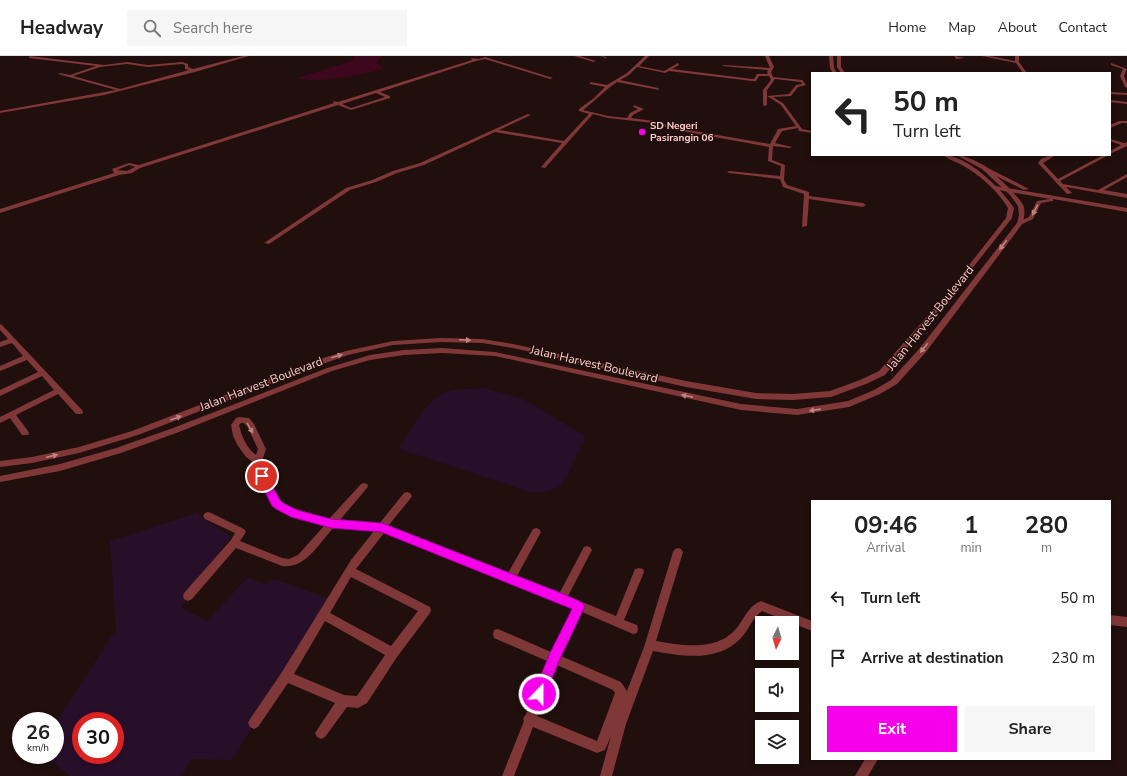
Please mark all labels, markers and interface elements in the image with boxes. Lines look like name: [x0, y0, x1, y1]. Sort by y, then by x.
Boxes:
search box: [127, 10, 407, 46]
text: Headway: [20, 15, 103, 41]
icon: search: [141, 17, 163, 39]
text: Search here: [173, 18, 253, 38]
text: Home: [888, 18, 926, 37]
text: Map: [948, 18, 976, 37]
text: About: [998, 18, 1037, 37]
text: Contact: [1059, 18, 1107, 37]
text: 50 m: [893, 83, 959, 121]
icon: left: [827, 88, 879, 140]
place label: SD Negeri Pasirangin 06: [650, 119, 714, 145]
text: Turn left: [893, 119, 961, 143]
marker: SD Negeri Pasirangin 06: [637, 127, 647, 137]
one-way arrow: [1032, 204, 1038, 216]
one-way arrow: [999, 239, 1008, 250]
street label: Jalan Harvest Boulevard: [882, 262, 977, 375]
one-way arrow: [459, 337, 471, 344]
street label: Jalan Harvest Boulevard: [528, 341, 659, 386]
one-way arrow: [920, 342, 929, 353]
street label: Jalan Harvest Boulevard: [196, 353, 325, 415]
one-way arrow: [331, 353, 343, 359]
one-way arrow: [681, 393, 693, 399]
one-way arrow: [809, 406, 821, 413]
one-way arrow: [171, 414, 183, 420]
one-way arrow: [247, 422, 254, 434]
one-way arrow: [46, 453, 58, 459]
pin: [245, 459, 279, 493]
icon: arrive: [251, 465, 273, 487]
text: 09:46: [854, 509, 917, 541]
text: 1: [964, 509, 978, 541]
text: 280: [1025, 509, 1068, 541]
text: Arrival: [866, 539, 905, 557]
text: min: [960, 539, 982, 557]
text: m: [1041, 539, 1052, 557]
icon: left: [827, 587, 849, 609]
text: Turn left: [861, 588, 920, 608]
text: 50 m: [1060, 588, 1095, 608]
north arrow: [755, 616, 799, 660]
map controls: [755, 616, 799, 764]
icon: arrive: [827, 647, 849, 669]
text: Arrive at destination: [861, 648, 1004, 668]
text: 230 m: [1051, 648, 1095, 668]
button: sound: [755, 668, 799, 712]
position arrow: [518, 673, 560, 715]
button: Exit: [827, 706, 957, 752]
button: Share: [965, 706, 1095, 752]
speed limit sign: 30: [72, 712, 124, 764]
text: 26: [26, 719, 50, 746]
button: layers: [755, 720, 799, 764]
text: km/h: [27, 741, 49, 755]

